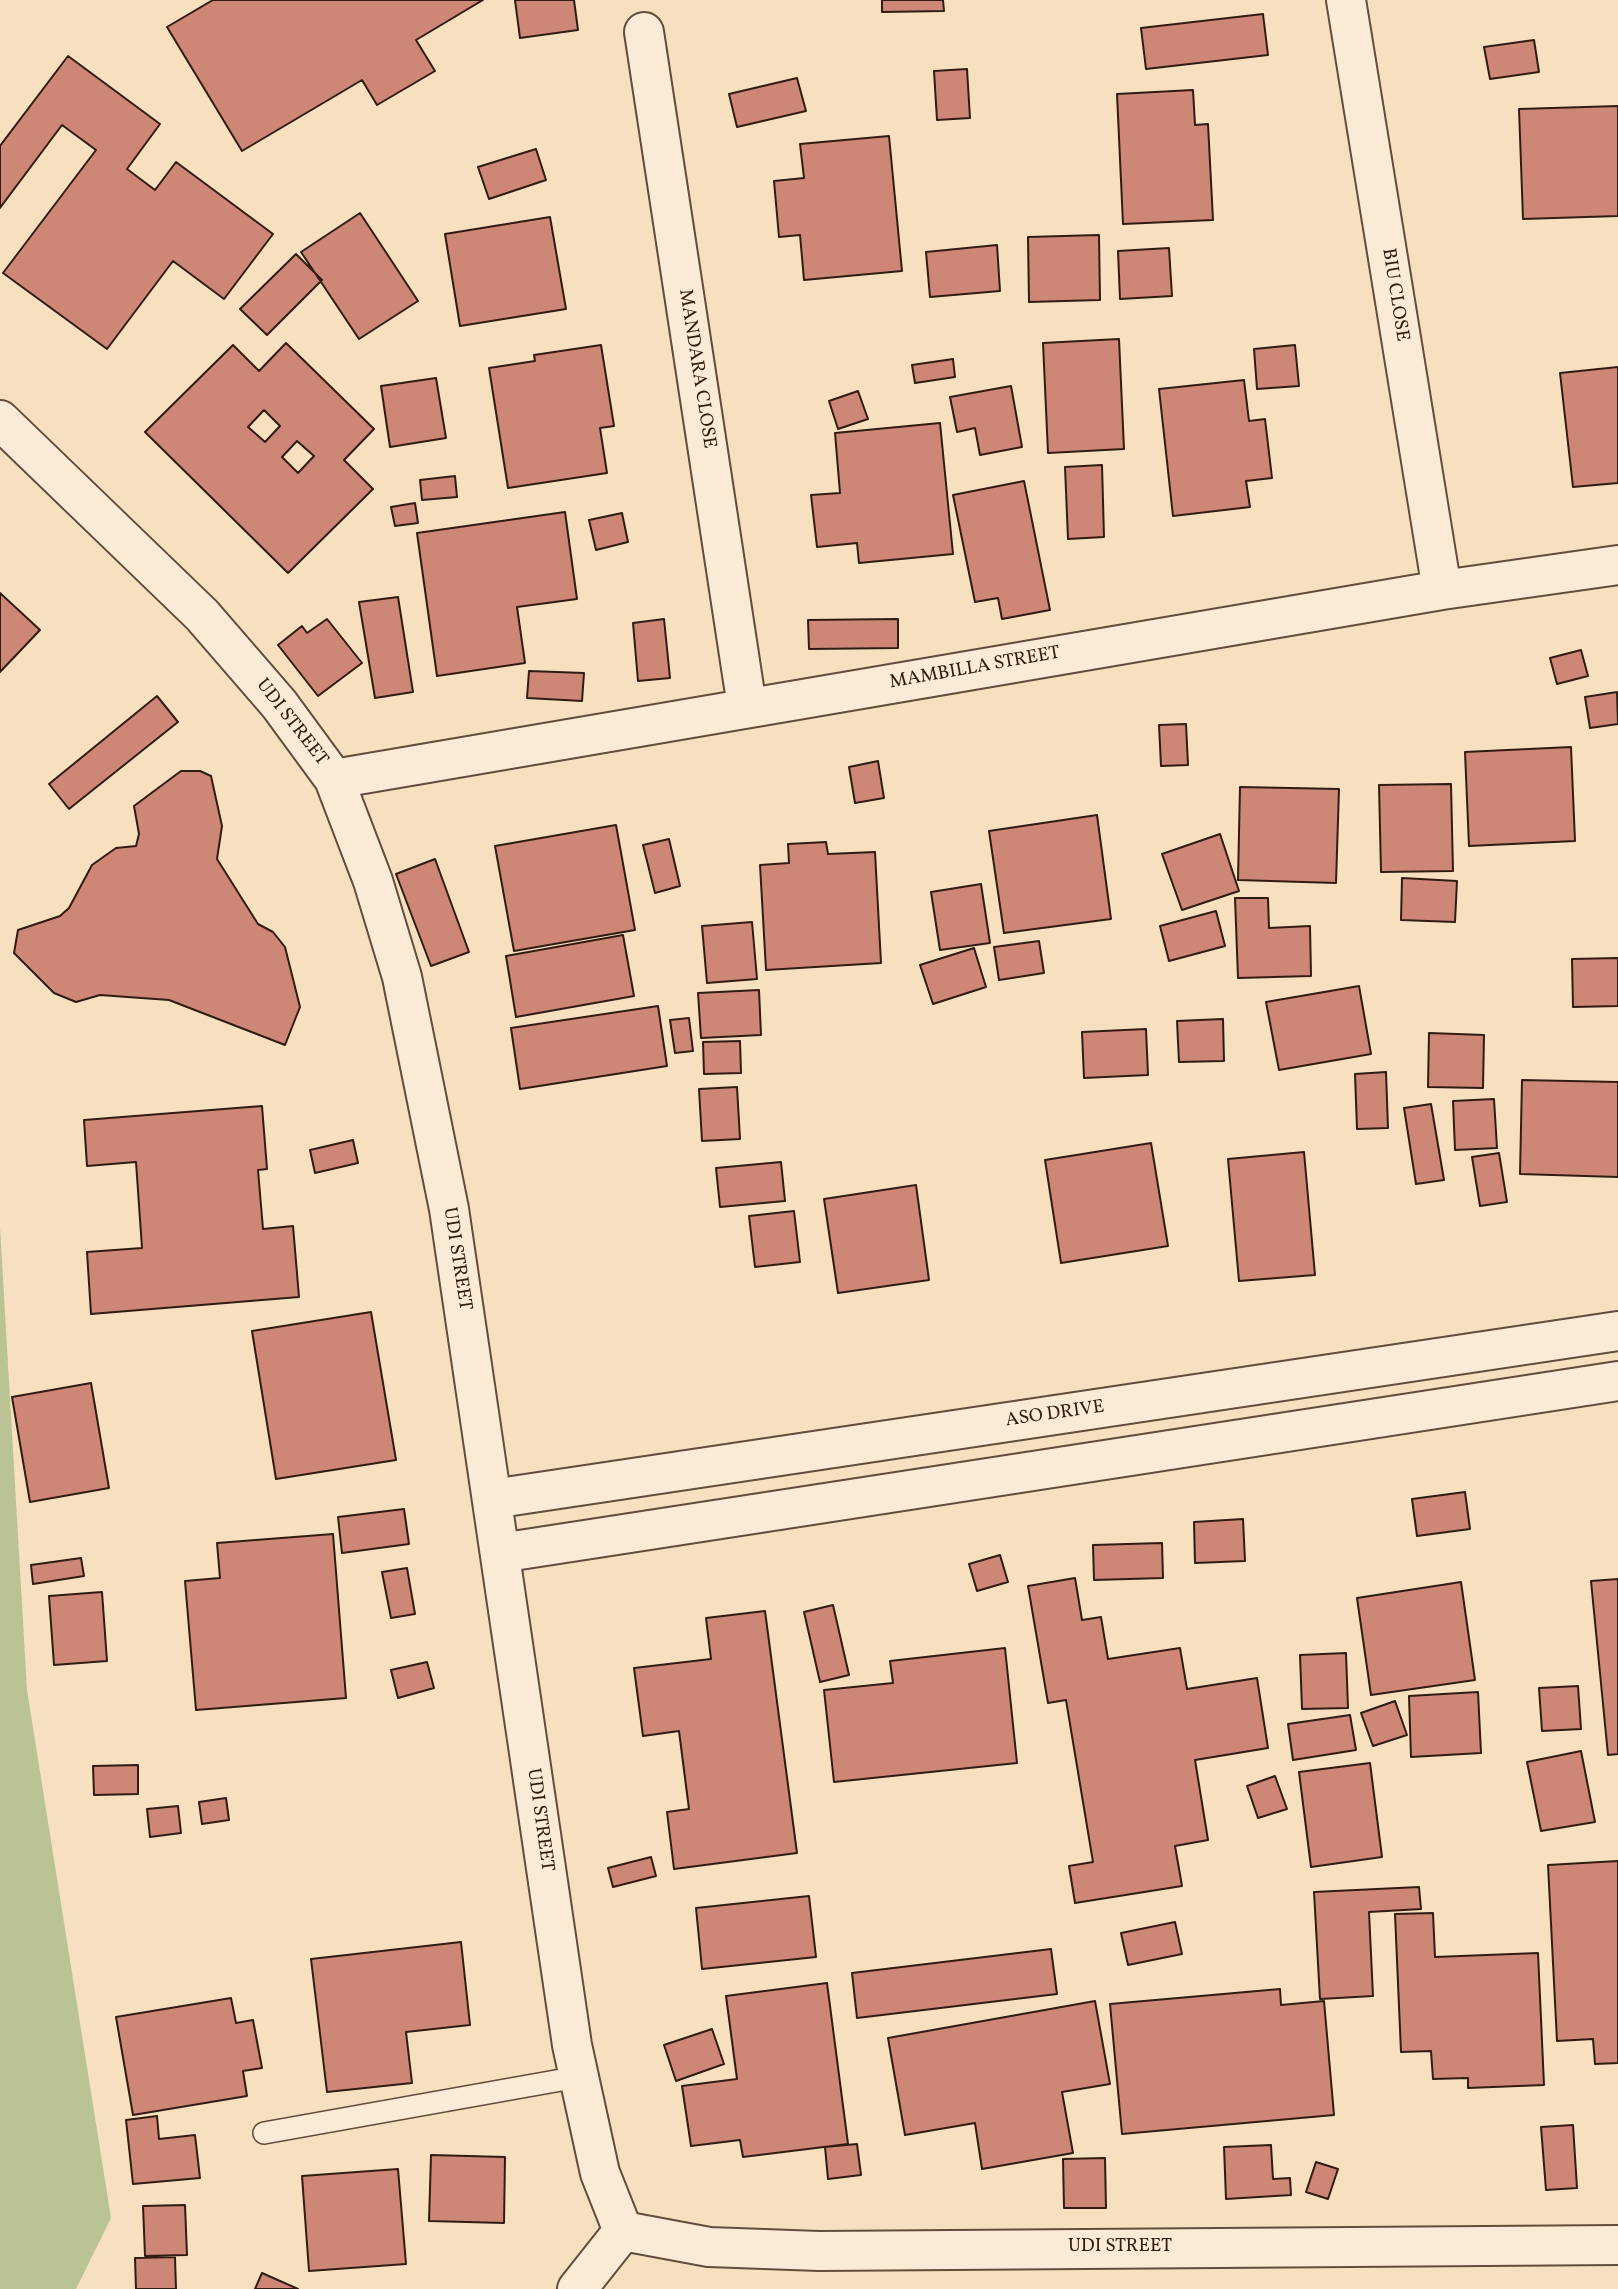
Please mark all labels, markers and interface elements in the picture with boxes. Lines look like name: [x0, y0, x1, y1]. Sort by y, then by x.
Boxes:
street label: BIU CLOSE: [1375, 247, 1413, 343]
street label: MANDARA CLOSE: [672, 288, 720, 450]
street label: MAMBILLA STREET: [888, 643, 1062, 695]
street label: UDI STREET: [250, 675, 332, 771]
street label: UDI STREET: [437, 1206, 475, 1312]
street label: ASO DRIVE: [1004, 1397, 1106, 1433]
street label: UDI STREET: [520, 1767, 558, 1873]
street label: UDI STREET: [1068, 2237, 1172, 2259]

